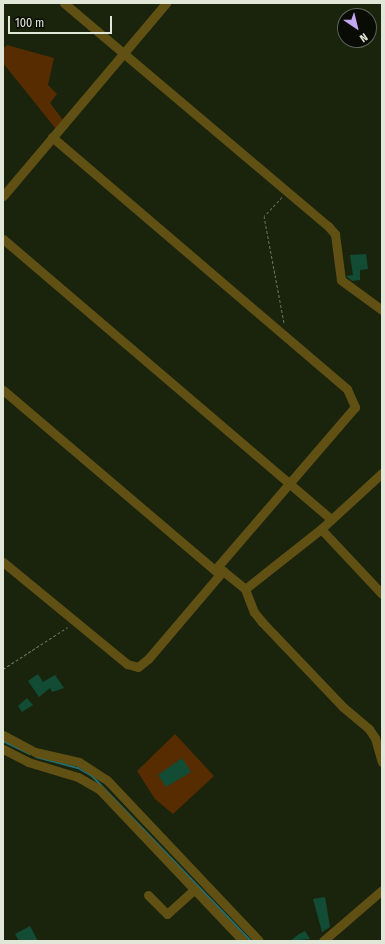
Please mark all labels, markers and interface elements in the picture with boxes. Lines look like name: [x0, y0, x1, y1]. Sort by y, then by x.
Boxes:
scale bar: [10, 8, 114, 34]
north arrow: [337, 8, 377, 48]
text: 100 m: [15, 16, 44, 30]
text: N: [357, 30, 370, 45]

